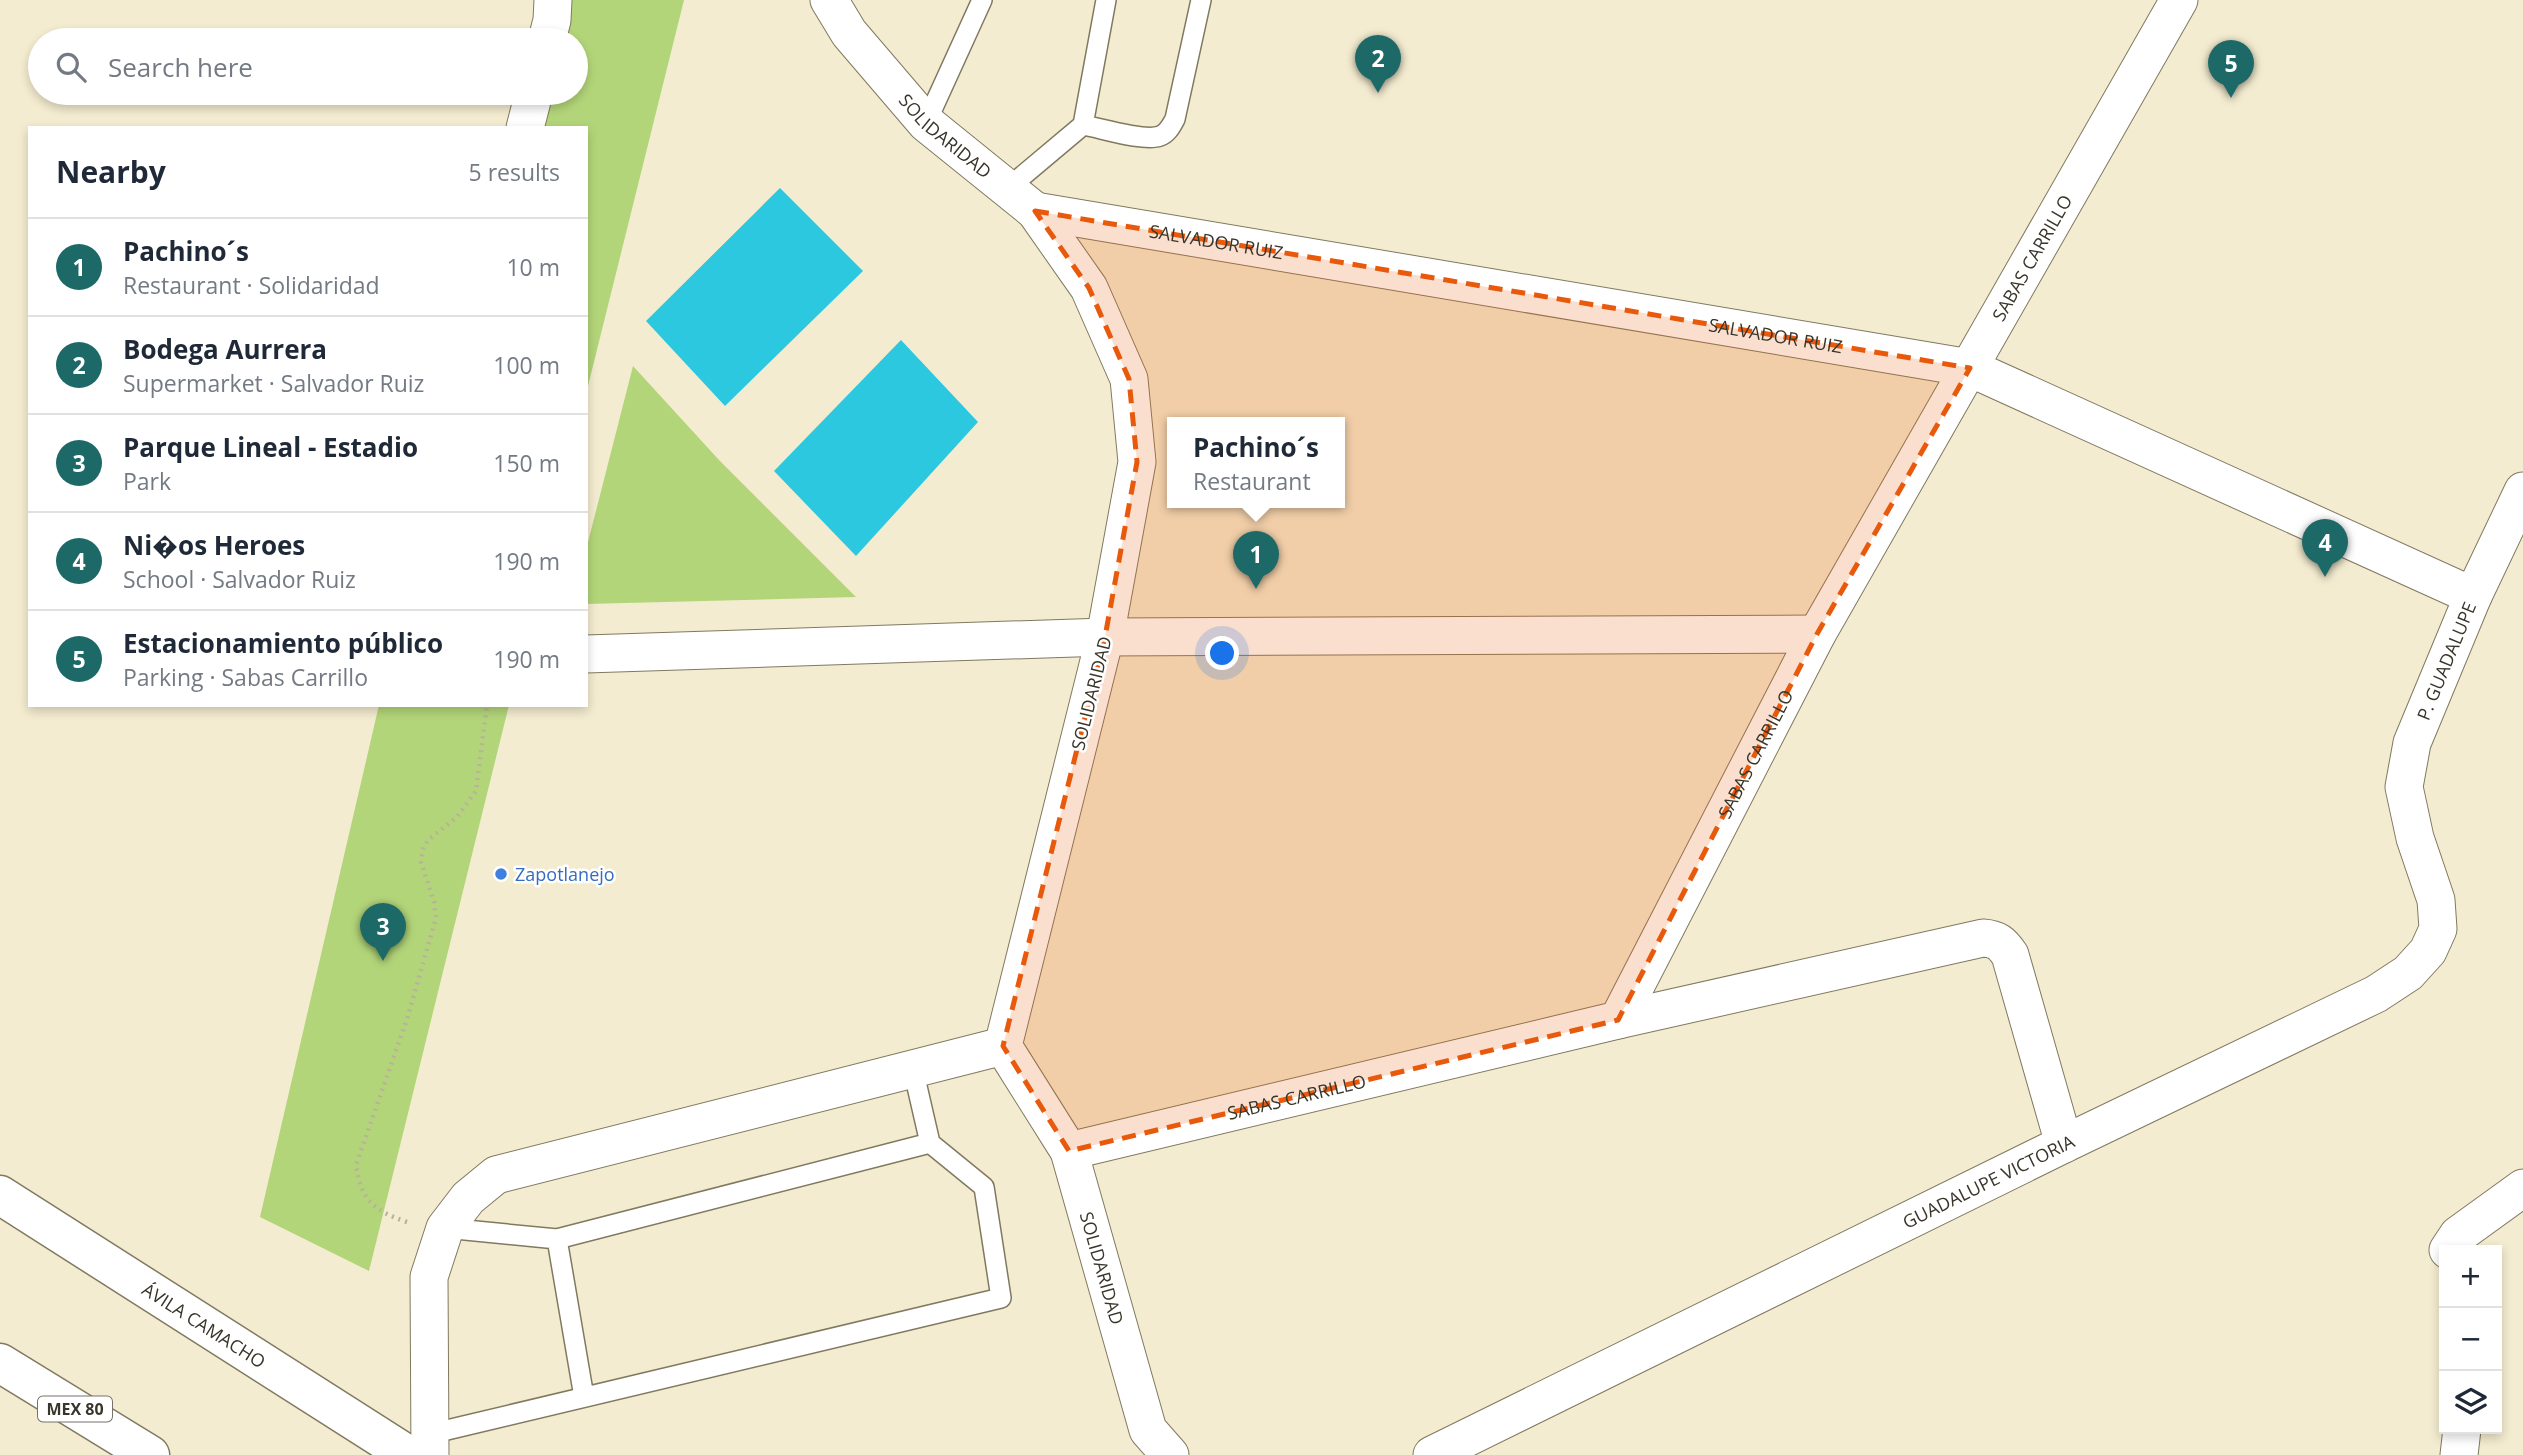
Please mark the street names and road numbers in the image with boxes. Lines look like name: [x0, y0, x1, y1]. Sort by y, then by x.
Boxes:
street label: SOLIDARIDAD: [894, 88, 997, 183]
street label: SABAS CARRILLO: [1986, 190, 2077, 325]
street label: SALVADOR RUIZ: [1148, 218, 1285, 265]
street label: SALVADOR RUIZ: [1707, 312, 1844, 358]
street label: P. GUADALUPE: [2411, 598, 2481, 724]
street label: SOLIDARIDAD: [1065, 634, 1117, 752]
street label: SABAS CARRILLO: [1712, 685, 1798, 822]
street label: SABAS CARRILLO: [1225, 1069, 1368, 1125]
street label: GUADALUPE VICTORIA: [1898, 1129, 2079, 1234]
street label: SOLIDARIDAD: [1075, 1209, 1130, 1327]
street label: ÁVILA CAMACHO: [138, 1277, 270, 1373]
road number: MEX 80: [38, 1396, 112, 1422]

